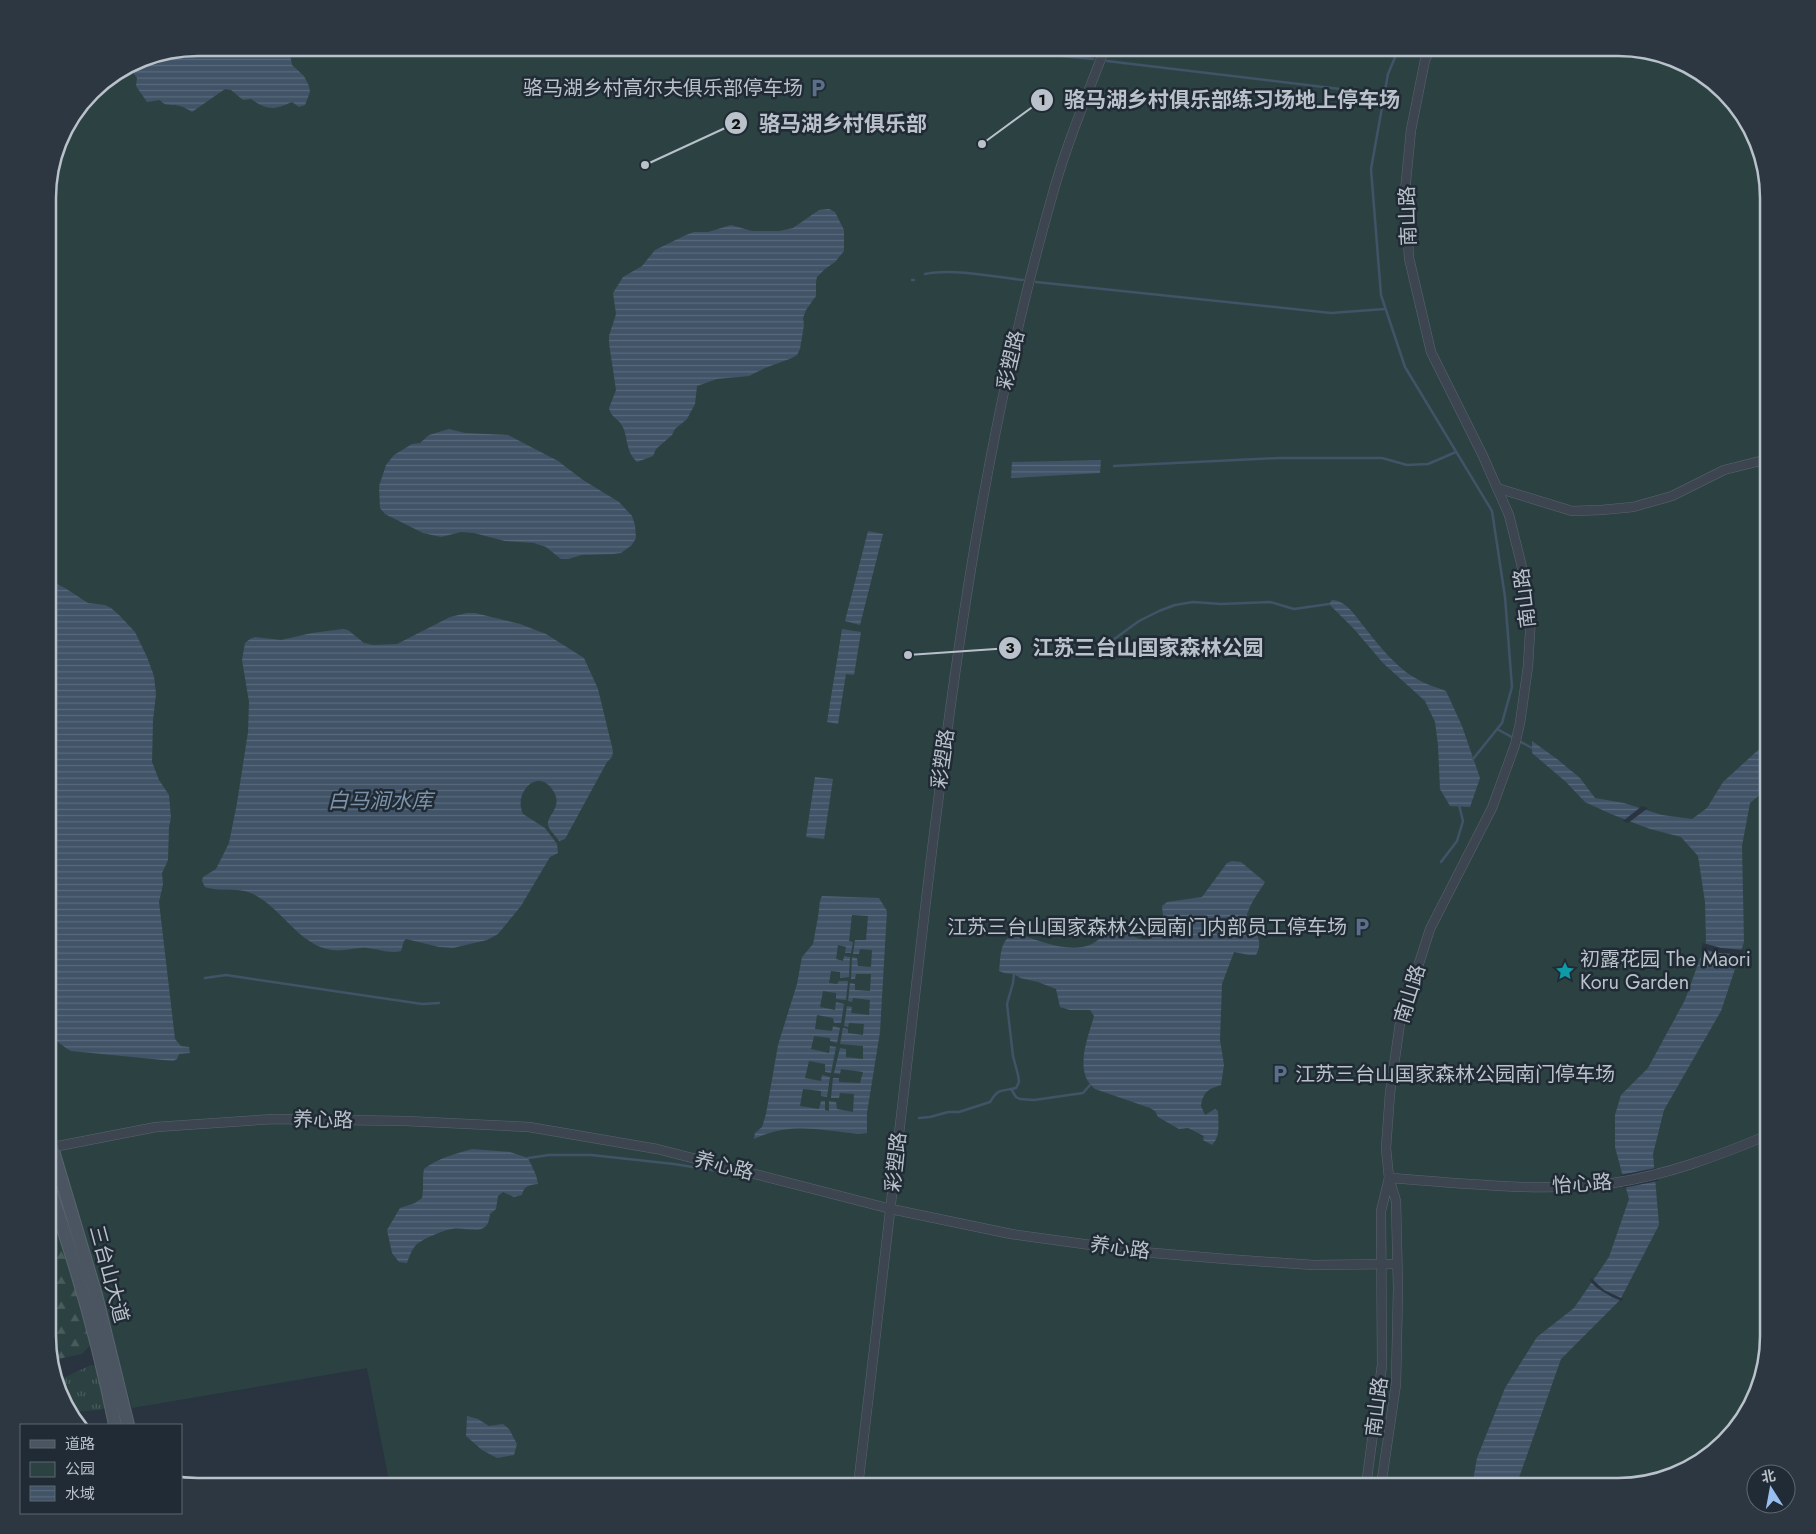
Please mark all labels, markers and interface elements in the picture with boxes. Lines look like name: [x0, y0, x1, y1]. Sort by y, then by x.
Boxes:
place label: 骆马湖乡村高尔夫俱乐部停车场: [523, 74, 803, 103]
parking icon: 骆马湖乡村高尔夫俱乐部停车场: [807, 77, 829, 99]
callout: 骆马湖乡村俱乐部练习场地上停车场: [1029, 82, 1410, 118]
text: 骆马湖乡村俱乐部练习场地上停车场: [1064, 85, 1400, 115]
text: 1: [1038, 89, 1046, 111]
callout: 骆马湖乡村俱乐部: [724, 105, 937, 141]
text: 骆马湖乡村俱乐部: [759, 109, 927, 139]
text: 2: [731, 113, 741, 135]
street label: 南山路: [1392, 186, 1424, 246]
street label: 彩塑路: [990, 328, 1032, 392]
street label: 南山路: [1507, 566, 1543, 630]
callout: 江苏三台山国家森林公园: [997, 630, 1273, 666]
text: 江苏三台山国家森林公园: [1033, 633, 1264, 663]
text: 3: [1005, 637, 1015, 659]
street label: 彩塑路: [924, 727, 962, 791]
water label: 白马涧水库: [328, 786, 435, 816]
place label: 江苏三台山国家森林公园南门内部员工停车场: [947, 913, 1347, 942]
parking icon: 江苏三台山国家森林公园南门内部员工停车场: [1351, 916, 1373, 938]
place label: 初露花园 The Maori Koru Garden: [1580, 945, 1751, 997]
place icon: 初露花园 The Maori Koru Garden: [1554, 960, 1576, 982]
street label: 南山路: [1387, 961, 1433, 1027]
place label: 江苏三台山国家森林公园南门停车场: [1295, 1060, 1615, 1089]
parking icon: 江苏三台山国家森林公园南门停车场: [1269, 1063, 1291, 1085]
street label: 养心路: [293, 1105, 353, 1135]
street label: 彩塑路: [878, 1131, 914, 1193]
street label: 养心路: [691, 1145, 757, 1187]
street label: 怡心路: [1551, 1167, 1613, 1201]
street label: 三台山大道: [82, 1222, 136, 1326]
street label: 养心路: [1088, 1230, 1152, 1266]
street label: 南山路: [1359, 1375, 1395, 1439]
legend: [20, 1424, 182, 1514]
text: 道路: [65, 1433, 95, 1455]
text: 公园: [65, 1458, 95, 1480]
north arrow: [1746, 1464, 1796, 1514]
text: 北: [1760, 1465, 1777, 1487]
text: 水域: [65, 1483, 95, 1505]

